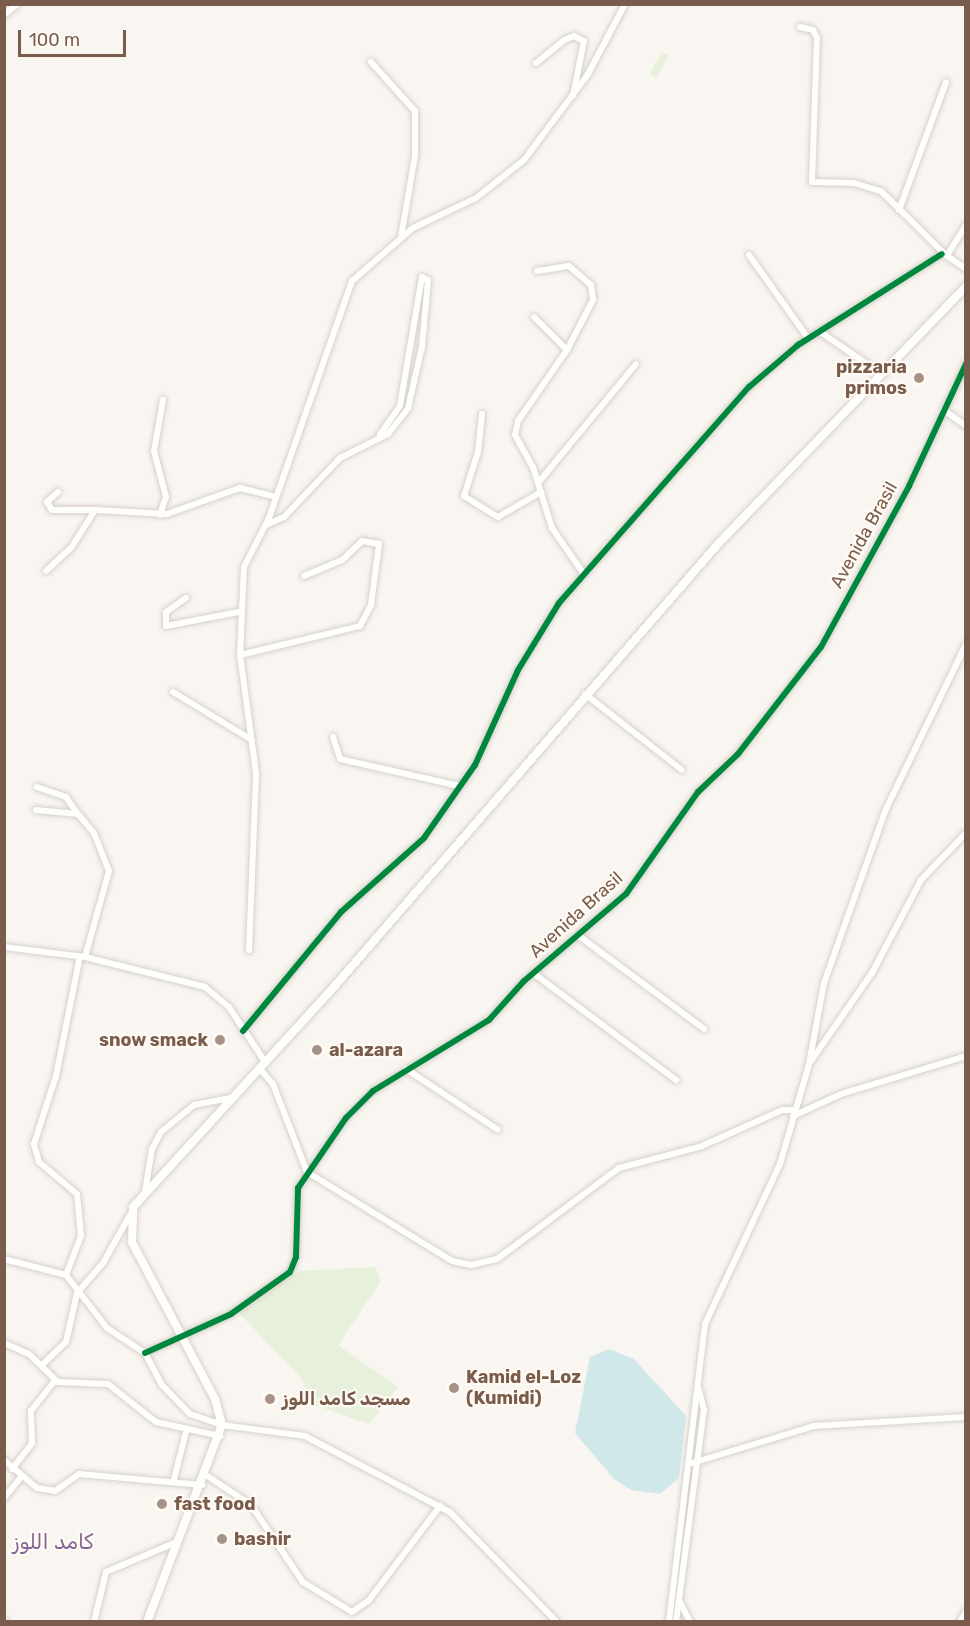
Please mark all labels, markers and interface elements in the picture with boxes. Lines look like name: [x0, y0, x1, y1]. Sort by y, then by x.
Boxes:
scale bar: [21, 18, 129, 56]
text: 100 m: [29, 29, 80, 51]
place label: pizzaria primos: [836, 357, 907, 400]
marker: pizzaria primos: [912, 371, 926, 385]
street label: Avenida Brasil: [826, 478, 902, 592]
street label: Avenida Brasil: [525, 867, 627, 963]
place label: snow smack: [99, 1029, 208, 1051]
marker: snow smack: [213, 1033, 227, 1047]
place label: al-azara: [329, 1039, 403, 1061]
marker: al-azara: [310, 1043, 324, 1057]
place label: Kamid el-Loz (Kumidi): [466, 1367, 581, 1410]
marker: Kamid el-Loz (Kumidi): [447, 1381, 461, 1395]
place label: مسجد كامد اللوز: [282, 1388, 411, 1410]
marker: مسجد كامد اللوز: [263, 1392, 277, 1406]
place label: fast food: [174, 1493, 256, 1515]
marker: fast food: [155, 1497, 169, 1511]
place label: bashir: [234, 1528, 291, 1550]
district label: كامد اللوز: [12, 1529, 94, 1555]
marker: bashir: [215, 1532, 229, 1546]

